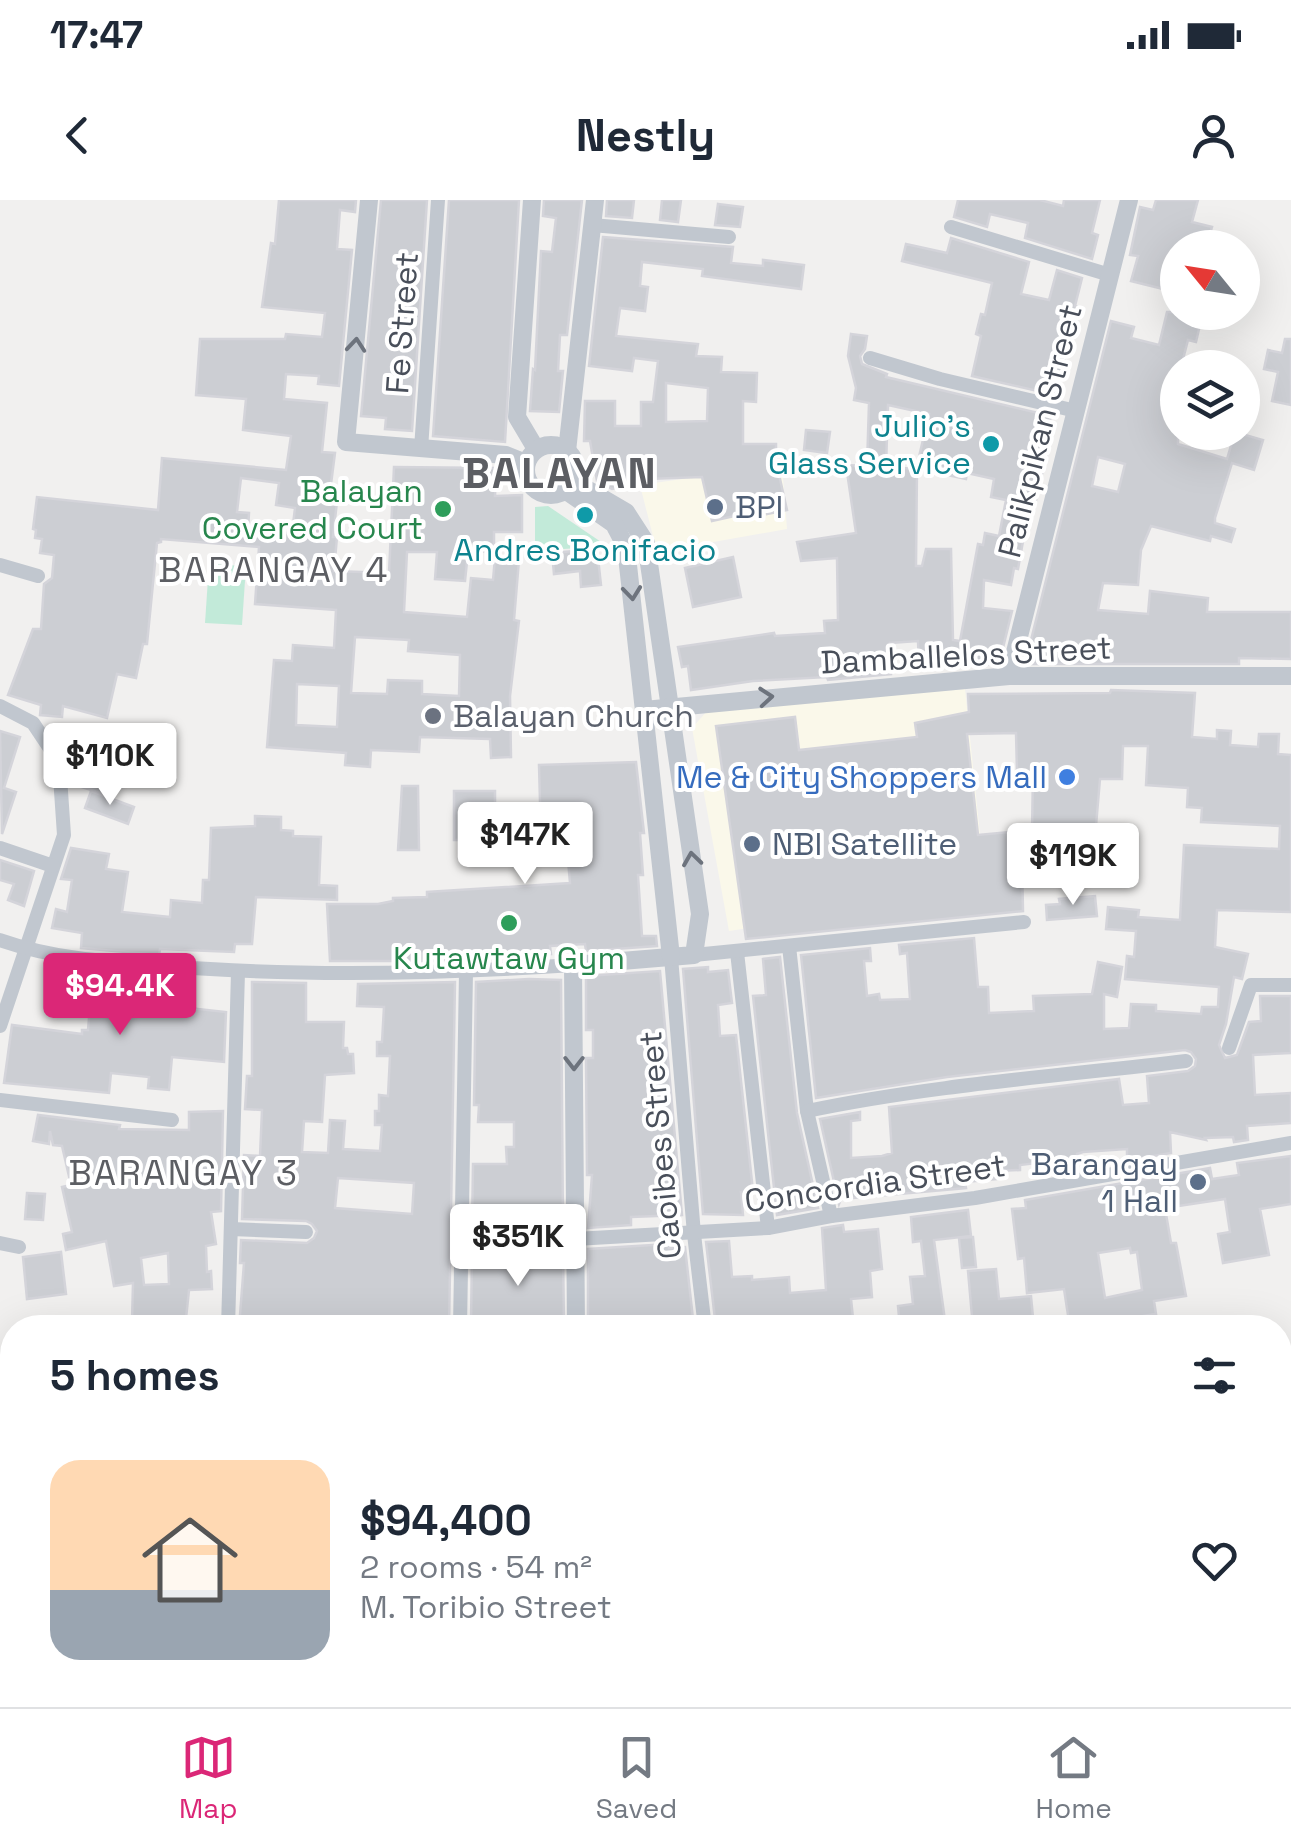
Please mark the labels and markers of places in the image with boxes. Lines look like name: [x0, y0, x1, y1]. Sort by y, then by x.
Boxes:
place label: Julio's Glass Service: [768, 406, 971, 483]
marker: Julio's Glass Service: [980, 433, 1002, 455]
place label: Balayan Covered Court: [202, 471, 423, 548]
place label: BPI: [735, 487, 783, 527]
marker: BPI: [704, 496, 726, 518]
marker: Balayan Covered Court: [432, 498, 454, 520]
marker: Andres Bonifacio: [574, 504, 596, 526]
place label: Andres Bonifacio: [454, 530, 716, 570]
place label: Balayan Church: [453, 696, 694, 736]
marker: Balayan Church: [422, 705, 444, 727]
pin: $110K: [40, 723, 180, 808]
place label: Me & City Shoppers Mall: [676, 757, 1047, 797]
marker: Me & City Shoppers Mall: [1056, 766, 1078, 788]
pin: $147K: [455, 802, 595, 887]
pin: $119K: [1003, 823, 1143, 908]
place label: NBI Satellite: [772, 824, 957, 864]
marker: NBI Satellite: [741, 833, 763, 855]
marker: Kutawtaw Gym: [498, 912, 520, 934]
place label: Kutawtaw Gym: [393, 938, 625, 978]
pin: $94.4K: [39, 953, 201, 1038]
place label: Barangay 1 Hall: [1031, 1144, 1178, 1221]
marker: Barangay 1 Hall: [1187, 1171, 1209, 1193]
pin: $351K: [448, 1204, 588, 1289]

